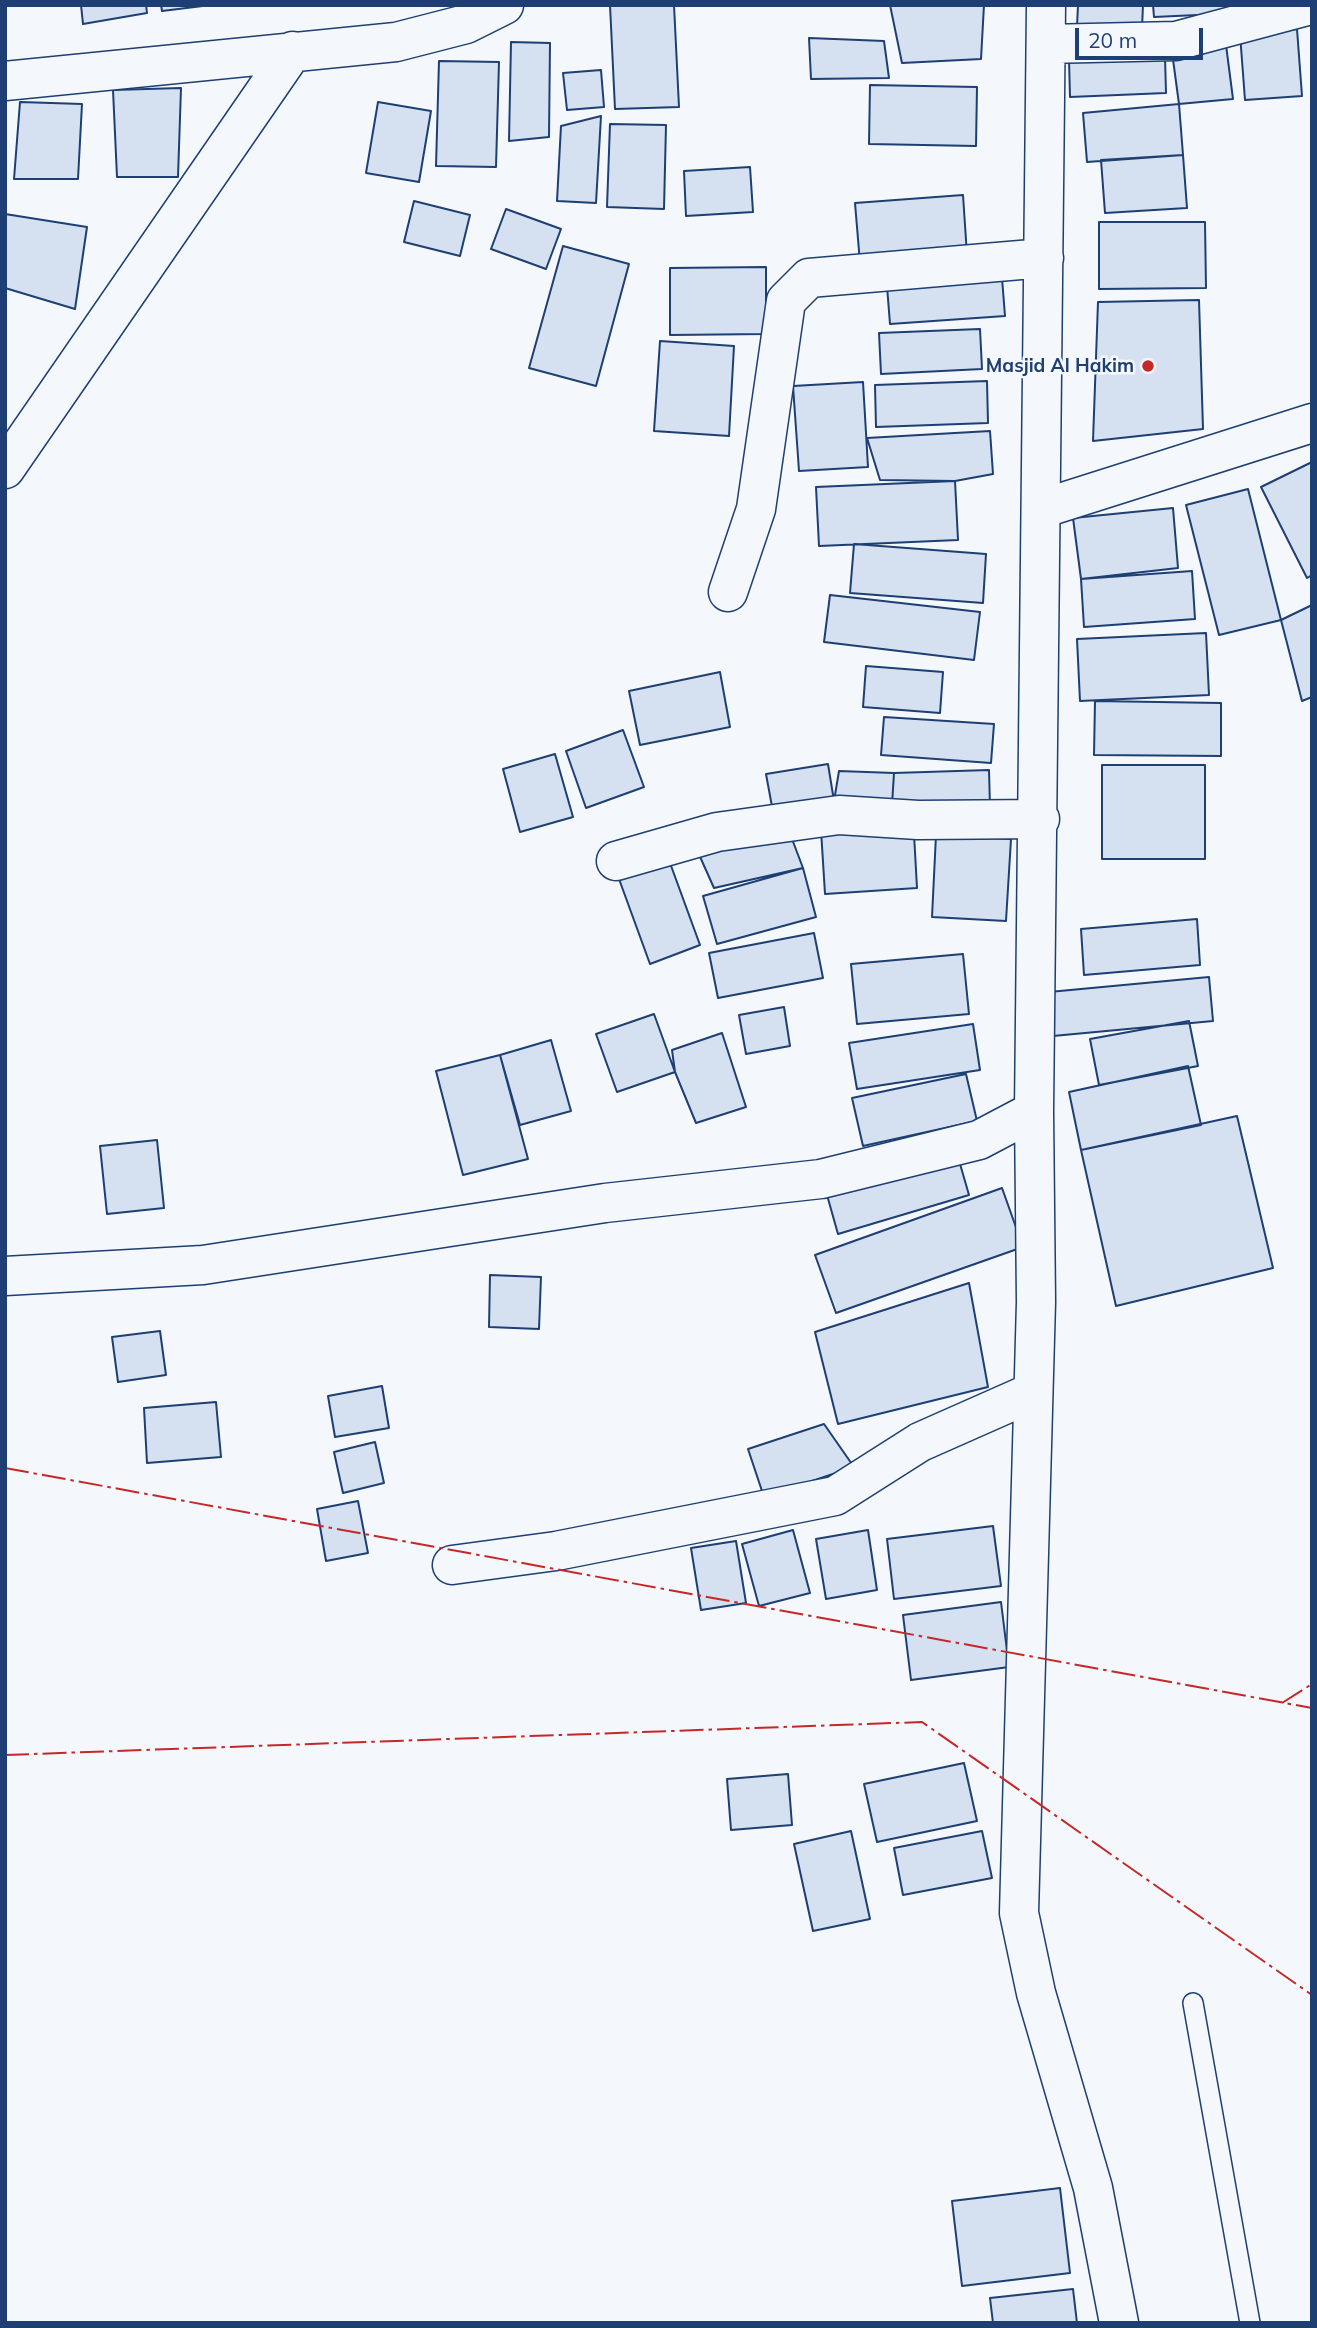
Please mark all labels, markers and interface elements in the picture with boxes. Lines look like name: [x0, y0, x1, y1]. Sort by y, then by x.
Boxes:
scale bar: [1079, 14, 1207, 58]
text: 20 m: [1088, 27, 1137, 53]
place label: Masjid Al Hakim: [986, 355, 1134, 377]
marker: Masjid Al Hakim: [1140, 358, 1156, 374]

